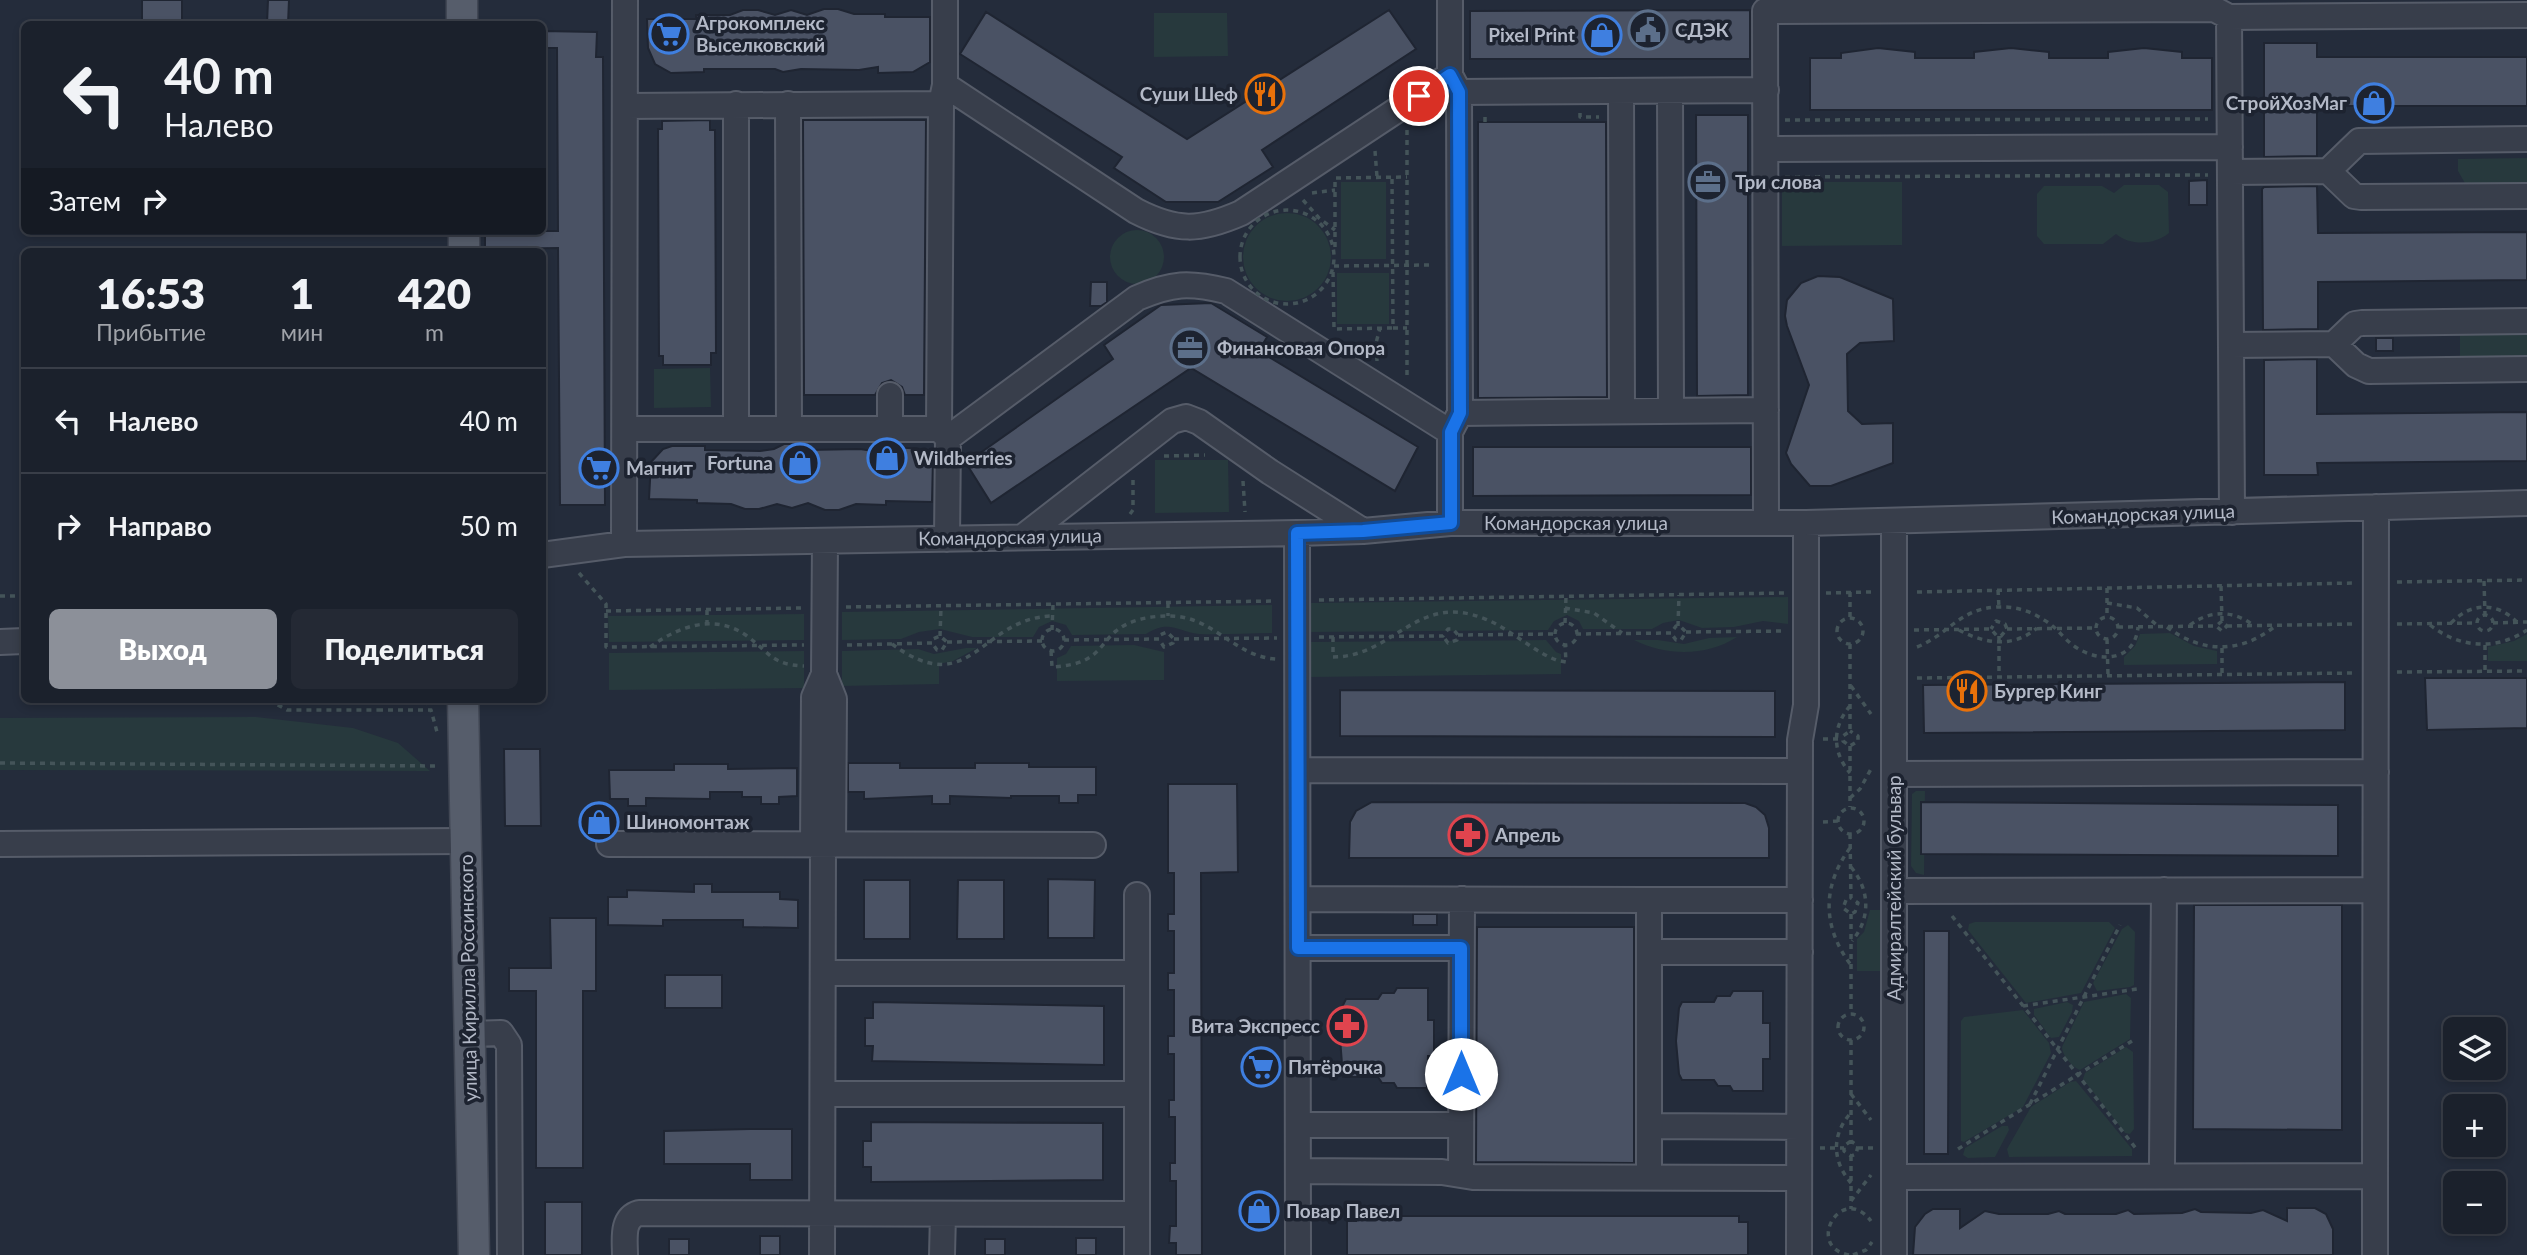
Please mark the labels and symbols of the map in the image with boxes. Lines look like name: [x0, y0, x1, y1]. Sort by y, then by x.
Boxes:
public building icon: СДЭК: [1627, 9, 1669, 51]
place label: Агрокомплекс Выселковский: [695, 11, 825, 56]
supermarket icon: Агрокомплекс Выселковский: [648, 13, 690, 55]
shop icon: Pixel Print: [1581, 14, 1623, 56]
place label: СДЭК: [1675, 18, 1730, 41]
place label: Pixel Print: [1488, 23, 1575, 46]
pin: [1389, 66, 1449, 126]
restaurant icon: Суши Шеф: [1244, 73, 1286, 115]
place label: Суши Шеф: [1140, 82, 1238, 105]
shop icon: СтройХозМаг: [2353, 82, 2395, 124]
place label: СтройХозМаг: [2226, 91, 2347, 114]
office icon: Три слова: [1687, 161, 1729, 203]
place label: Три слова: [1735, 170, 1822, 193]
office icon: Финансовая Опора: [1169, 327, 1211, 369]
place label: Финансовая Опора: [1217, 336, 1385, 359]
shop icon: Wildberries: [866, 437, 908, 479]
shop icon: Fortuna: [779, 442, 821, 484]
place label: Wildberries: [914, 446, 1013, 469]
supermarket icon: Магнит: [578, 447, 620, 489]
place label: Fortuna: [707, 451, 773, 474]
place label: Магнит: [626, 456, 693, 479]
street label: Командорская улица: [2051, 499, 2235, 528]
street label: Командорская улица: [1484, 511, 1668, 534]
street label: Командорская улица: [918, 523, 1102, 550]
restaurant icon: Бургер Кинг: [1946, 670, 1988, 712]
place label: Бургер Кинг: [1994, 679, 2103, 702]
street label: Адмиралтейский бульвар: [1882, 775, 1905, 1001]
shop icon: Шиномонтаж: [578, 801, 620, 843]
place label: Шиномонтаж: [626, 810, 750, 833]
pharmacy icon: Апрель: [1447, 814, 1489, 856]
place label: Апрель: [1494, 823, 1560, 846]
street label: улица Кирилла Россинского: [454, 854, 481, 1102]
pharmacy icon: Вита Экспресс: [1326, 1005, 1368, 1047]
place label: Вита Экспресс: [1191, 1014, 1320, 1037]
position arrow: [1424, 1037, 1498, 1111]
supermarket icon: Пятёрочка: [1240, 1046, 1282, 1088]
place label: Пятёрочка: [1288, 1055, 1383, 1078]
shop icon: Повар Павел: [1238, 1190, 1280, 1232]
place label: Повар Павел: [1286, 1199, 1400, 1222]

